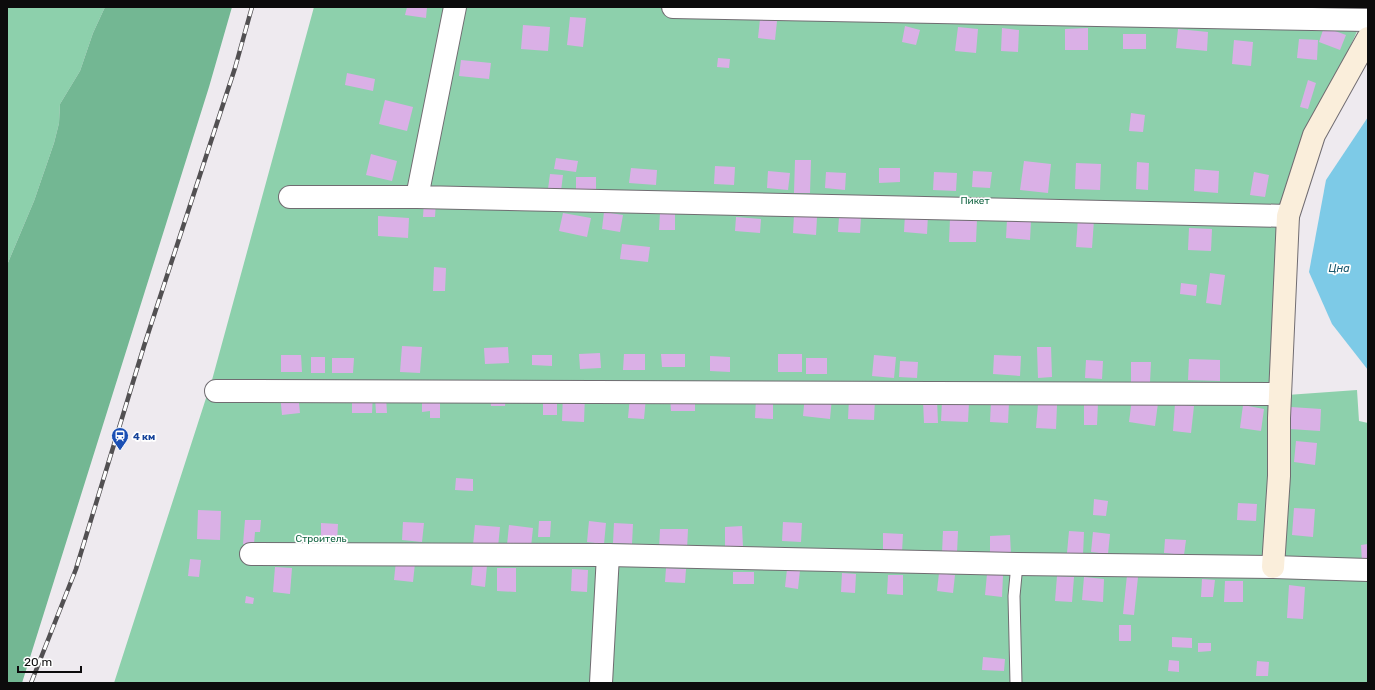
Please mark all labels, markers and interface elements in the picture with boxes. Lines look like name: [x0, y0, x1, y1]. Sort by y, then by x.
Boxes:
park label: Пикет: [960, 195, 990, 207]
water label: Цна: [1328, 262, 1350, 275]
station icon: 4 км: [110, 426, 130, 451]
place label: 4 км: [133, 431, 155, 443]
park label: Строитель: [295, 533, 347, 545]
scale bar: [18, 648, 81, 674]
text: 20 m: [24, 655, 52, 669]

